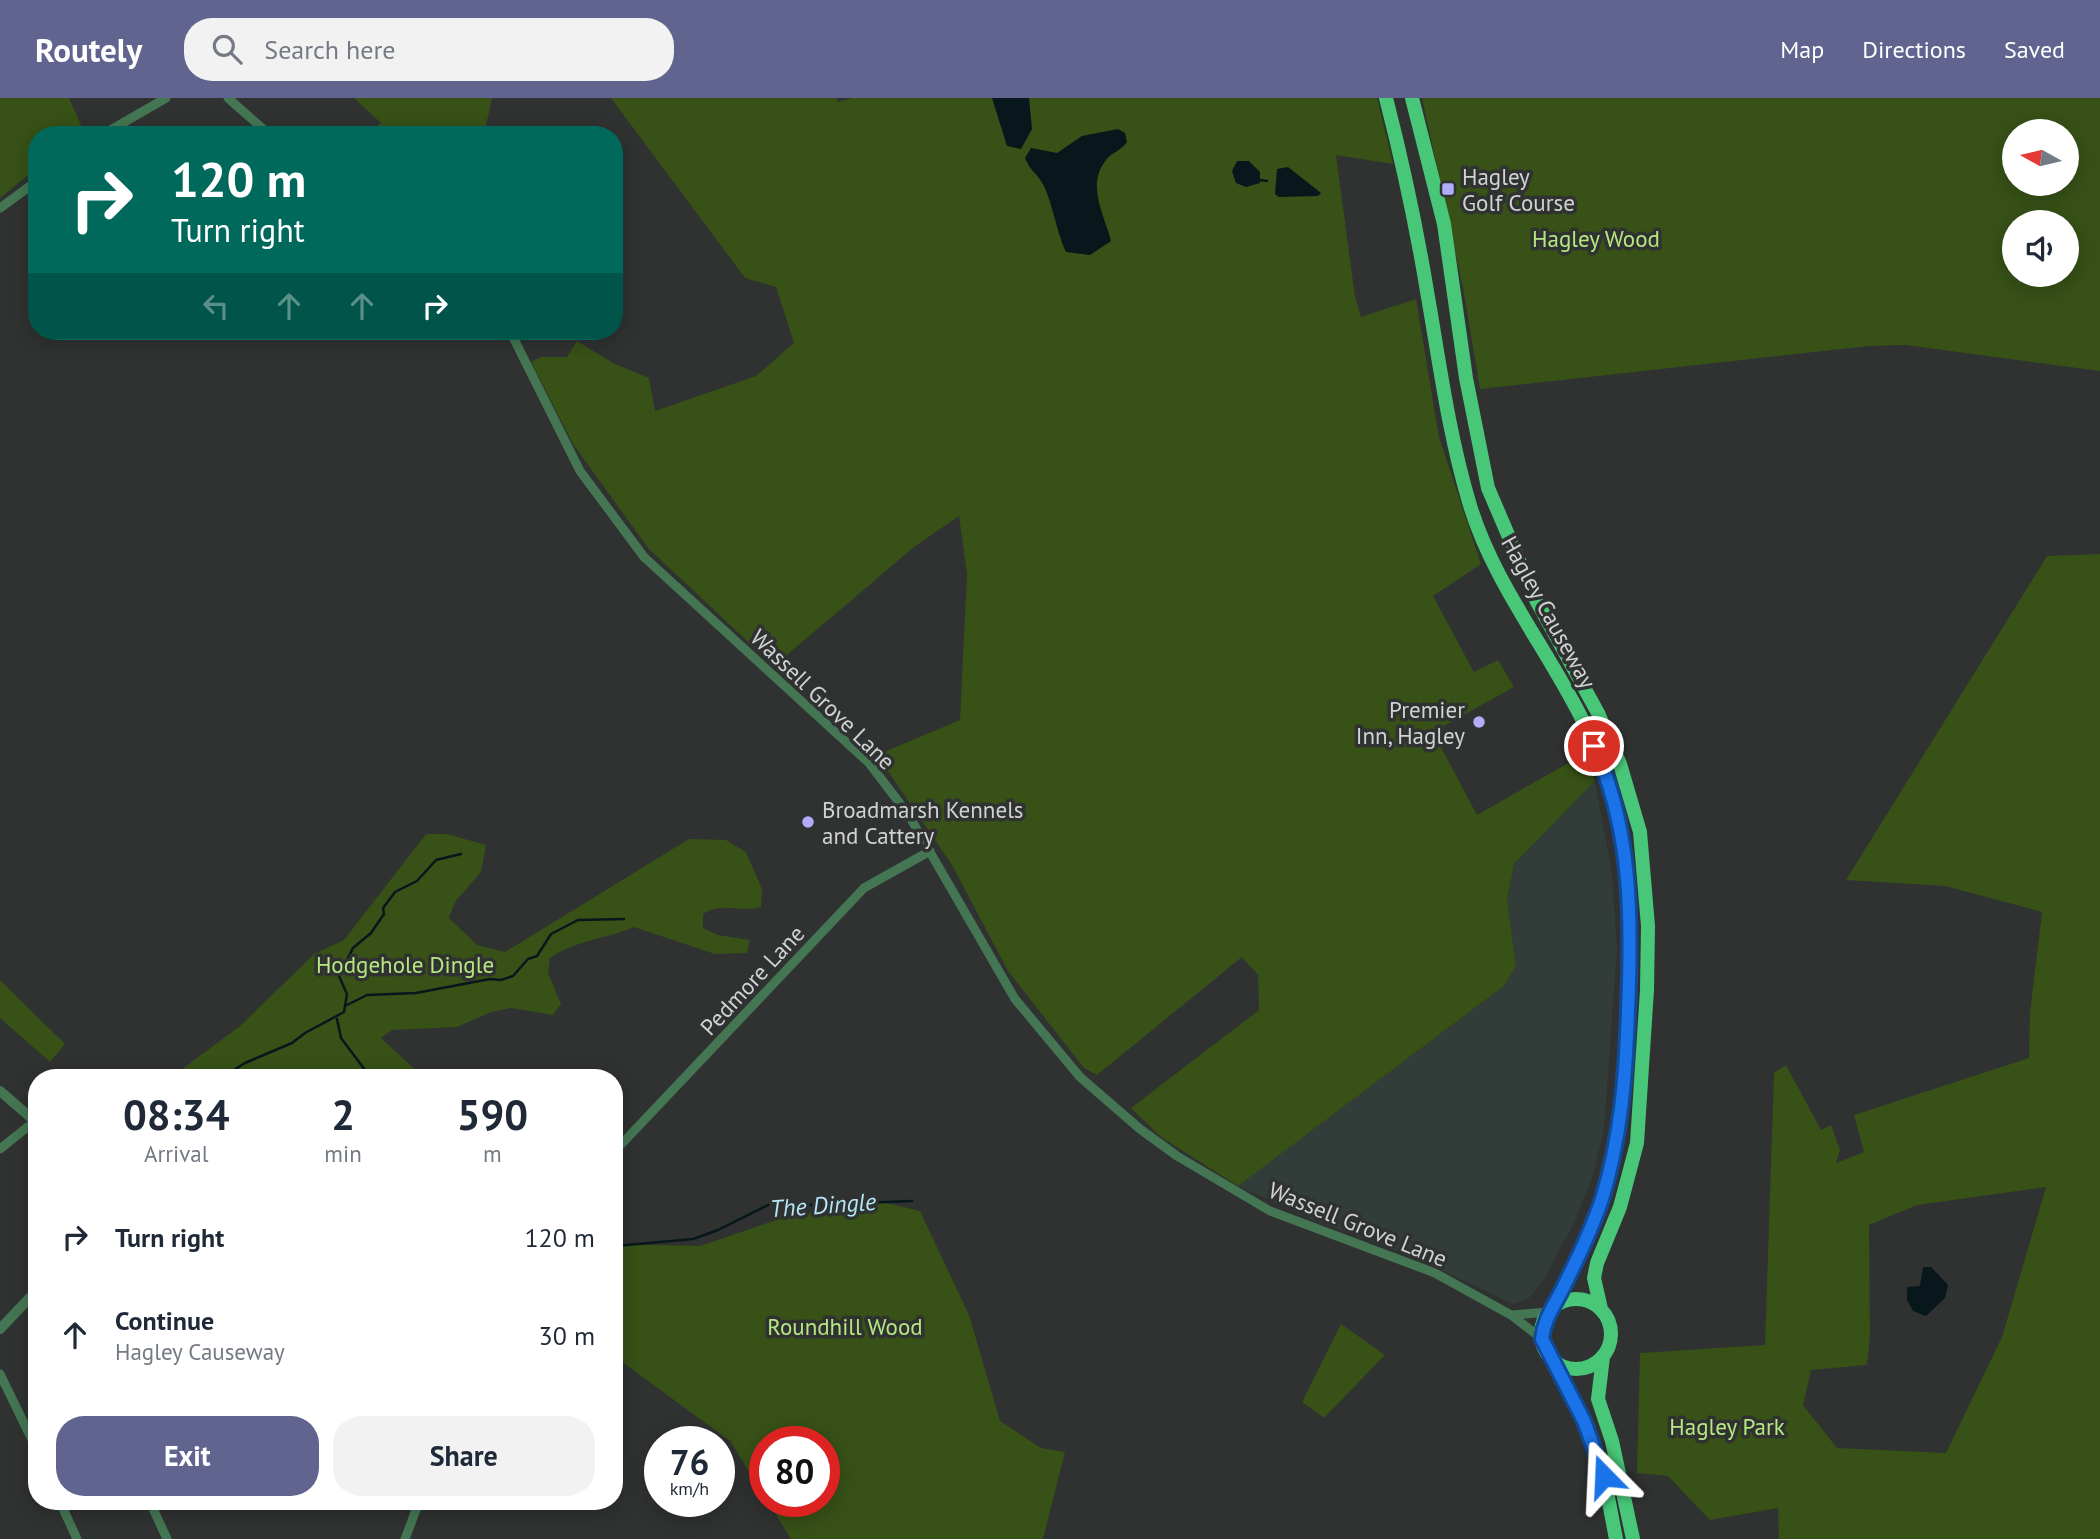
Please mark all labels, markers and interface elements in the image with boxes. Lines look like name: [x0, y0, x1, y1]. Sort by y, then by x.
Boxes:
search box: [184, 18, 674, 81]
text: Routely: [35, 28, 142, 71]
icon: search: [208, 30, 246, 68]
text: Search here: [264, 33, 395, 66]
text: Map: [1780, 34, 1824, 65]
text: Directions: [1862, 34, 1966, 65]
text: Saved: [2004, 34, 2065, 65]
north arrow: [2002, 119, 2079, 196]
map controls: [2002, 119, 2079, 287]
text: 120 m: [171, 147, 306, 211]
icon: right: [56, 154, 147, 245]
place label: Hagley Golf Course: [1462, 162, 1575, 217]
marker: Hagley Golf Course: [1440, 181, 1456, 197]
text: Turn right: [171, 209, 305, 251]
button: sound: [2002, 210, 2079, 287]
park label: Hagley Wood: [1532, 224, 1660, 253]
icon: left: [197, 287, 235, 325]
icon: ahead: [270, 287, 308, 325]
icon: ahead: [343, 287, 381, 325]
icon: right: [416, 287, 454, 325]
street label: Hagley Causeway: [1495, 531, 1603, 694]
street label: Wassell Grove Lane: [745, 623, 901, 775]
place label: Premier Inn, Hagley: [1356, 695, 1465, 750]
marker: Premier Inn, Hagley: [1471, 714, 1487, 730]
pin: [1564, 716, 1624, 776]
icon: arrive: [1575, 727, 1613, 765]
place label: Broadmarsh Kennels and Cattery: [822, 795, 1024, 850]
marker: Broadmarsh Kennels and Cattery: [800, 814, 816, 830]
street label: Pedmore Lane: [694, 919, 810, 1041]
park label: Hodgehole Dingle: [316, 950, 494, 979]
text: 08:34: [123, 1087, 229, 1142]
text: 2: [331, 1087, 355, 1142]
text: 590: [457, 1087, 528, 1142]
text: Arrival: [144, 1139, 208, 1168]
text: min: [324, 1139, 362, 1168]
text: m: [483, 1139, 502, 1168]
street label: Wassell Grove Lane: [1265, 1175, 1451, 1273]
water label: The Dingle: [769, 1186, 877, 1224]
icon: right: [56, 1218, 94, 1256]
text: Turn right: [115, 1221, 224, 1254]
text: 120 m: [524, 1221, 595, 1254]
text: Continue: [115, 1304, 214, 1337]
park label: Roundhill Wood: [767, 1312, 923, 1341]
icon: ahead: [56, 1316, 94, 1354]
text: 30 m: [539, 1319, 595, 1352]
text: Hagley Causeway: [115, 1337, 285, 1366]
park label: Hagley Park: [1669, 1412, 1785, 1441]
button: Exit: [56, 1416, 319, 1496]
button: Share: [333, 1416, 595, 1496]
speed limit sign: 80: [749, 1426, 840, 1517]
text: 76: [670, 1439, 709, 1485]
position arrow: [1567, 1439, 1641, 1513]
text: km/h: [670, 1477, 709, 1500]

